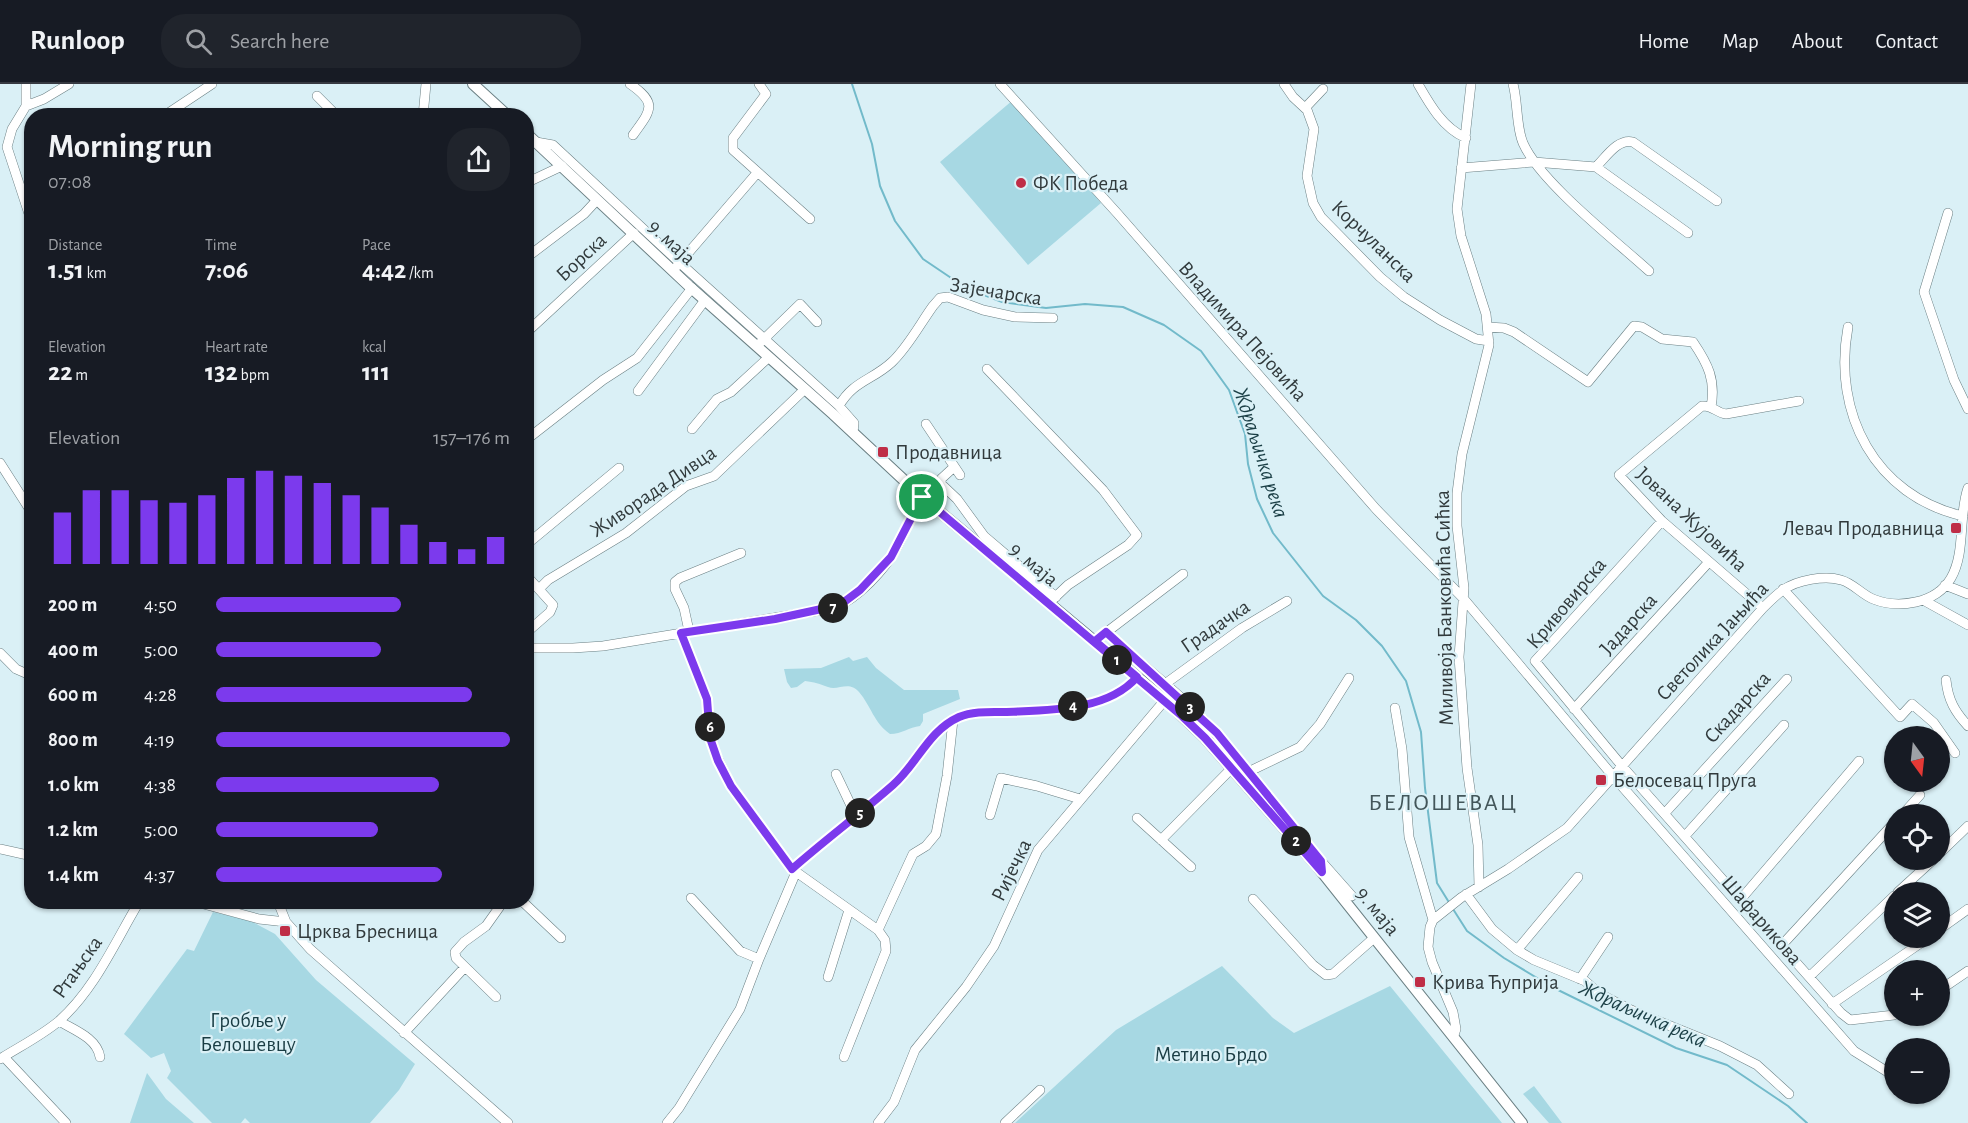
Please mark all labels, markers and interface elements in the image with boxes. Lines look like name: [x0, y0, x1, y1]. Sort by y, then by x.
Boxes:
search box: [161, 14, 581, 68]
icon: search: [182, 25, 215, 58]
text: Runloop: [30, 27, 125, 55]
text: Search here: [230, 30, 329, 52]
text: Home: [1638, 31, 1689, 52]
text: Map: [1722, 31, 1759, 52]
text: About: [1792, 31, 1842, 52]
text: Contact: [1875, 31, 1938, 52]
button: share: [447, 128, 510, 191]
text: Morning run: [48, 131, 212, 164]
text: 07:08: [48, 172, 92, 192]
place label: ФК Победа: [1033, 173, 1129, 194]
marker: ФК Победа: [1014, 176, 1028, 190]
street label: Корчуланска: [1327, 196, 1420, 287]
street label: 9. маја: [644, 216, 700, 269]
street label: Борска: [552, 229, 611, 285]
text: Distance: [48, 237, 102, 253]
text: Time: [205, 237, 237, 253]
text: Pace: [362, 237, 391, 253]
text: 1.51: [48, 257, 84, 283]
text: 7:06: [205, 257, 248, 283]
text: 4:42: [362, 257, 406, 283]
street label: Владимира Пејовића: [1175, 257, 1311, 406]
text: km: [84, 265, 107, 281]
text: /km: [406, 265, 434, 281]
street label: Зајечарска: [948, 274, 1044, 309]
text: Elevation: [48, 339, 106, 355]
text: Heart rate: [205, 339, 268, 355]
text: kcal: [362, 339, 386, 355]
text: 22: [48, 359, 73, 385]
text: 132: [205, 359, 238, 385]
text: 111: [362, 359, 390, 385]
text: m: [73, 367, 88, 383]
text: bpm: [238, 367, 269, 383]
water label: Ждраљичка река: [1229, 384, 1293, 521]
text: Elevation: [48, 428, 120, 448]
text: 157–176 m: [433, 428, 510, 448]
street label: Живорада Дивца: [587, 441, 720, 541]
place label: Продавница: [895, 442, 1002, 463]
marker: Продавница: [876, 445, 890, 459]
street label: Јована Жујовића: [1632, 463, 1751, 576]
pin: [896, 471, 947, 522]
icon: arrive: [905, 480, 938, 513]
street label: Миливоја Банковића Сићка: [1432, 490, 1457, 726]
place label: Левач Продавница: [1783, 518, 1944, 539]
marker: Левач Продавница: [1949, 521, 1963, 535]
street label: 9. маја: [1005, 538, 1062, 591]
street label: Кривовирска: [1523, 554, 1611, 653]
street label: Светолика Јањића: [1652, 578, 1773, 705]
street label: Јадарска: [1596, 589, 1661, 659]
pin: 7: [818, 593, 848, 623]
text: 200 m: [48, 595, 97, 615]
text: 4:50: [144, 595, 177, 615]
street label: Градачка: [1177, 596, 1254, 657]
text: 7: [830, 600, 836, 616]
text: 400 m: [48, 640, 98, 660]
text: 5:00: [144, 640, 178, 660]
pin: 1: [1102, 645, 1132, 675]
text: 1: [1114, 652, 1120, 668]
street label: Скадарска: [1700, 667, 1775, 747]
text: 600 m: [48, 685, 98, 705]
text: 4:28: [144, 685, 177, 705]
pin: 4: [1058, 691, 1088, 721]
pin: 3: [1175, 692, 1205, 722]
text: 4: [1069, 698, 1077, 714]
text: 3: [1187, 699, 1193, 715]
pin: 6: [695, 712, 725, 742]
text: 6: [706, 719, 714, 735]
north arrow: [1884, 726, 1950, 792]
map controls: [1884, 726, 1950, 1104]
text: 800 m: [48, 730, 98, 750]
text: 4:19: [144, 730, 174, 750]
place label: Белосевац Пруга: [1613, 770, 1757, 791]
marker: Белосевац Пруга: [1594, 773, 1608, 787]
text: 1.0 km: [48, 775, 99, 795]
text: 4:38: [144, 775, 176, 795]
district label: БЕЛОШЕВАЦ: [1368, 791, 1518, 815]
pin: 5: [845, 798, 875, 828]
button: locate: [1884, 804, 1950, 870]
text: 5: [857, 805, 863, 821]
text: 1.2 km: [48, 820, 98, 840]
text: 5:00: [144, 820, 178, 840]
pin: 2: [1281, 826, 1311, 856]
text: 2: [1292, 833, 1300, 849]
street label: Ријечка: [988, 836, 1035, 904]
text: 1.4 km: [48, 865, 99, 885]
text: 4:37: [144, 865, 175, 885]
street label: Шафарикова: [1717, 872, 1806, 969]
button: layers: [1884, 882, 1950, 948]
street label: 9. маја: [1352, 883, 1404, 940]
place label: Црква Бресница: [297, 921, 438, 942]
marker: Црква Бресница: [278, 924, 292, 938]
street label: Ртањска: [49, 932, 106, 1002]
button: +: [1884, 960, 1950, 1026]
place label: Крива Ћуприја: [1432, 972, 1559, 993]
marker: Крива Ћуприја: [1413, 975, 1427, 989]
water label: Ждраљичка река: [1575, 976, 1709, 1053]
park label: Гробље у Белошевцу: [200, 1010, 296, 1055]
button: −: [1884, 1038, 1950, 1104]
park label: Метино Брдо: [1155, 1044, 1267, 1065]

